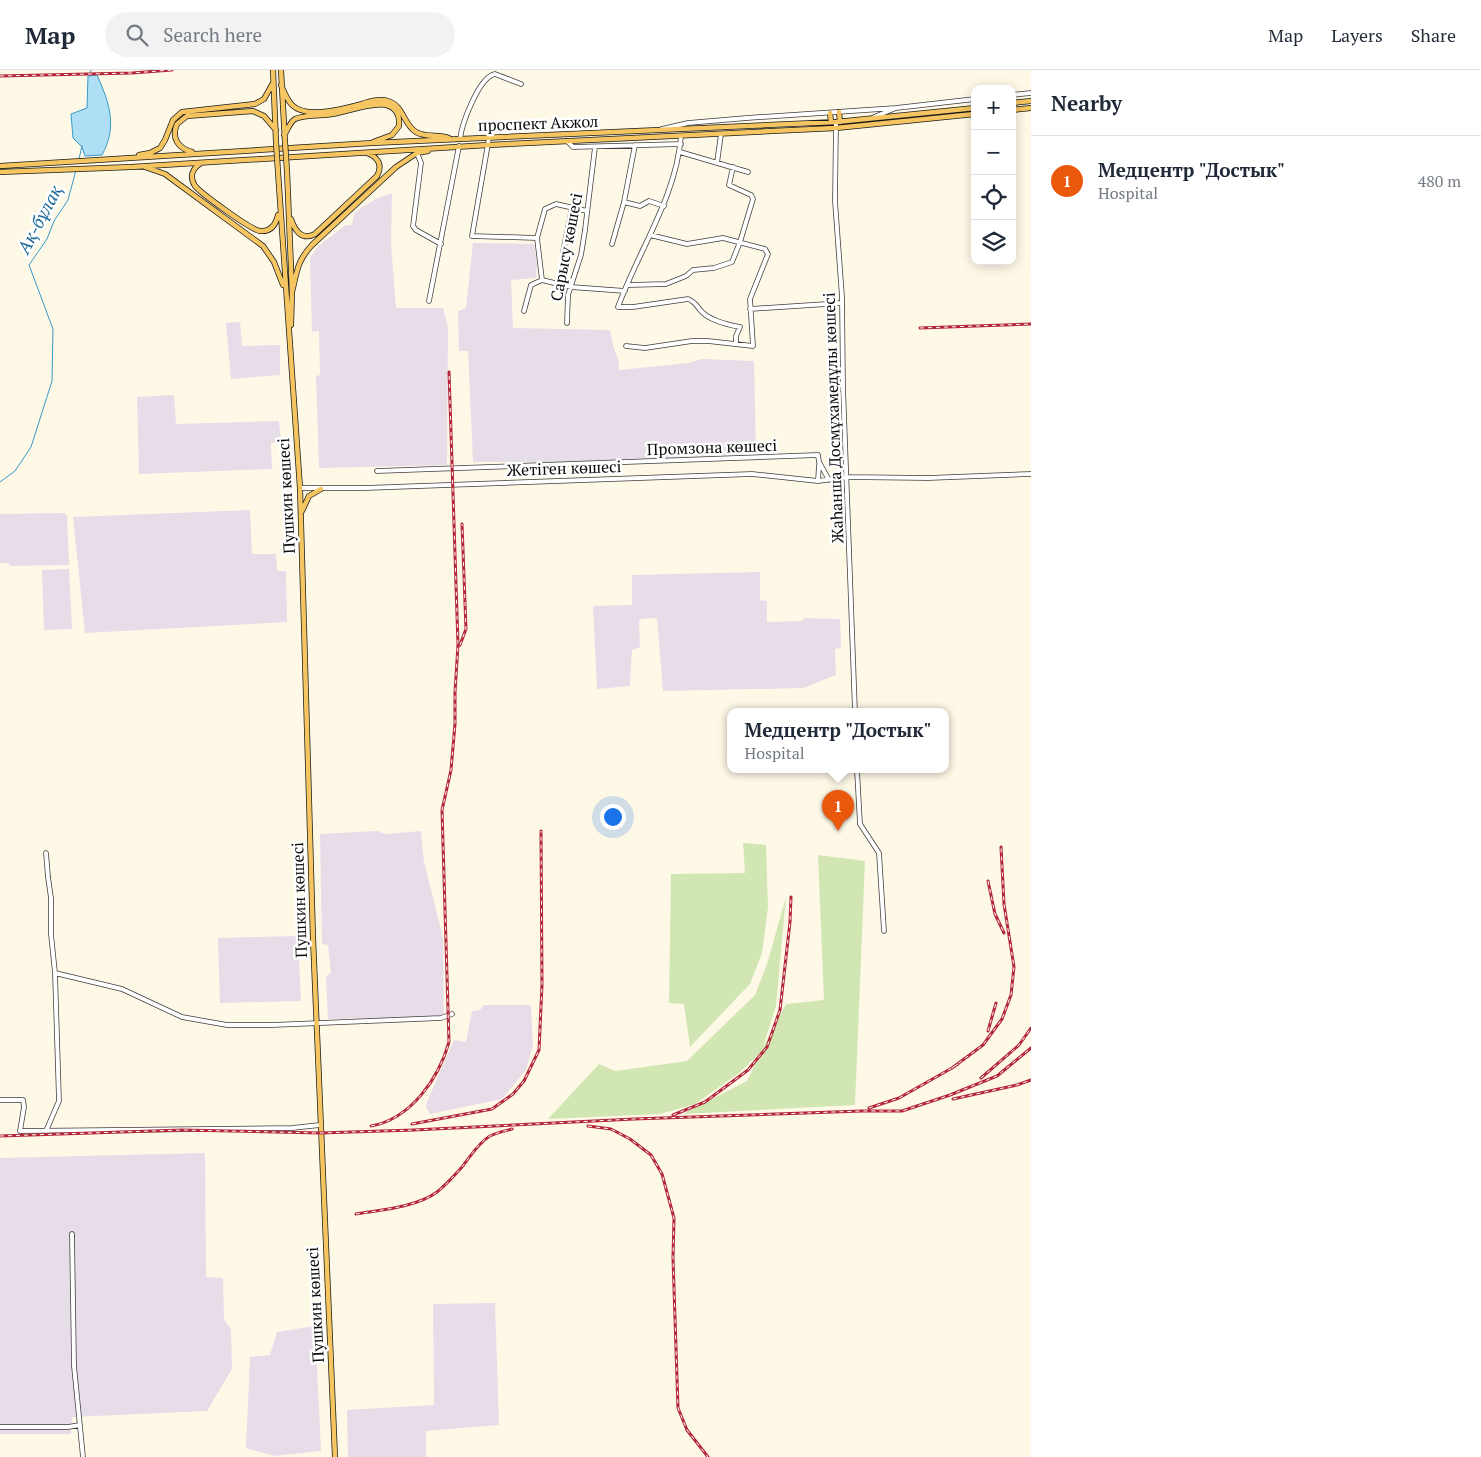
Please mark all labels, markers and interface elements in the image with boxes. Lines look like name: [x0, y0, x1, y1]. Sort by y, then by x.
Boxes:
search box: [105, 12, 455, 57]
text: Map: [25, 19, 75, 51]
icon: search: [123, 21, 151, 49]
text: Search here: [163, 22, 262, 47]
text: Map: [1268, 23, 1303, 47]
text: Layers: [1331, 23, 1383, 47]
text: Share: [1411, 23, 1456, 47]
map controls: [971, 85, 1016, 265]
button: +: [971, 85, 1016, 130]
text: Nearby: [1051, 89, 1122, 117]
street label: проспект Акжол: [477, 110, 599, 136]
button: −: [971, 130, 1016, 175]
text: Медцентр "Достык": [1098, 157, 1285, 182]
text: 1: [1062, 170, 1072, 192]
text: 480 m: [1418, 170, 1461, 192]
button: locate: [971, 175, 1016, 220]
water label: Ақ-бұлақ: [10, 181, 67, 258]
text: Hospital: [1098, 182, 1158, 204]
street label: Сарысу көшесі: [545, 191, 587, 303]
button: layers: [971, 220, 1016, 265]
street label: Жаһанша Досмұхамедұлы көшесі: [818, 292, 848, 544]
street label: Промзона көшесі: [647, 434, 778, 460]
street label: Пушкин көшесі: [272, 437, 300, 554]
street label: Жетіген көшесі: [506, 455, 622, 481]
popup: [727, 708, 949, 773]
text: Медцентр "Достык": [745, 717, 931, 742]
text: Hospital: [745, 742, 805, 764]
pin: 1: [822, 790, 854, 831]
your location: [600, 804, 626, 830]
street label: Пушкин көшесі: [286, 841, 312, 958]
street label: Пушкин көшесі: [301, 1246, 329, 1363]

